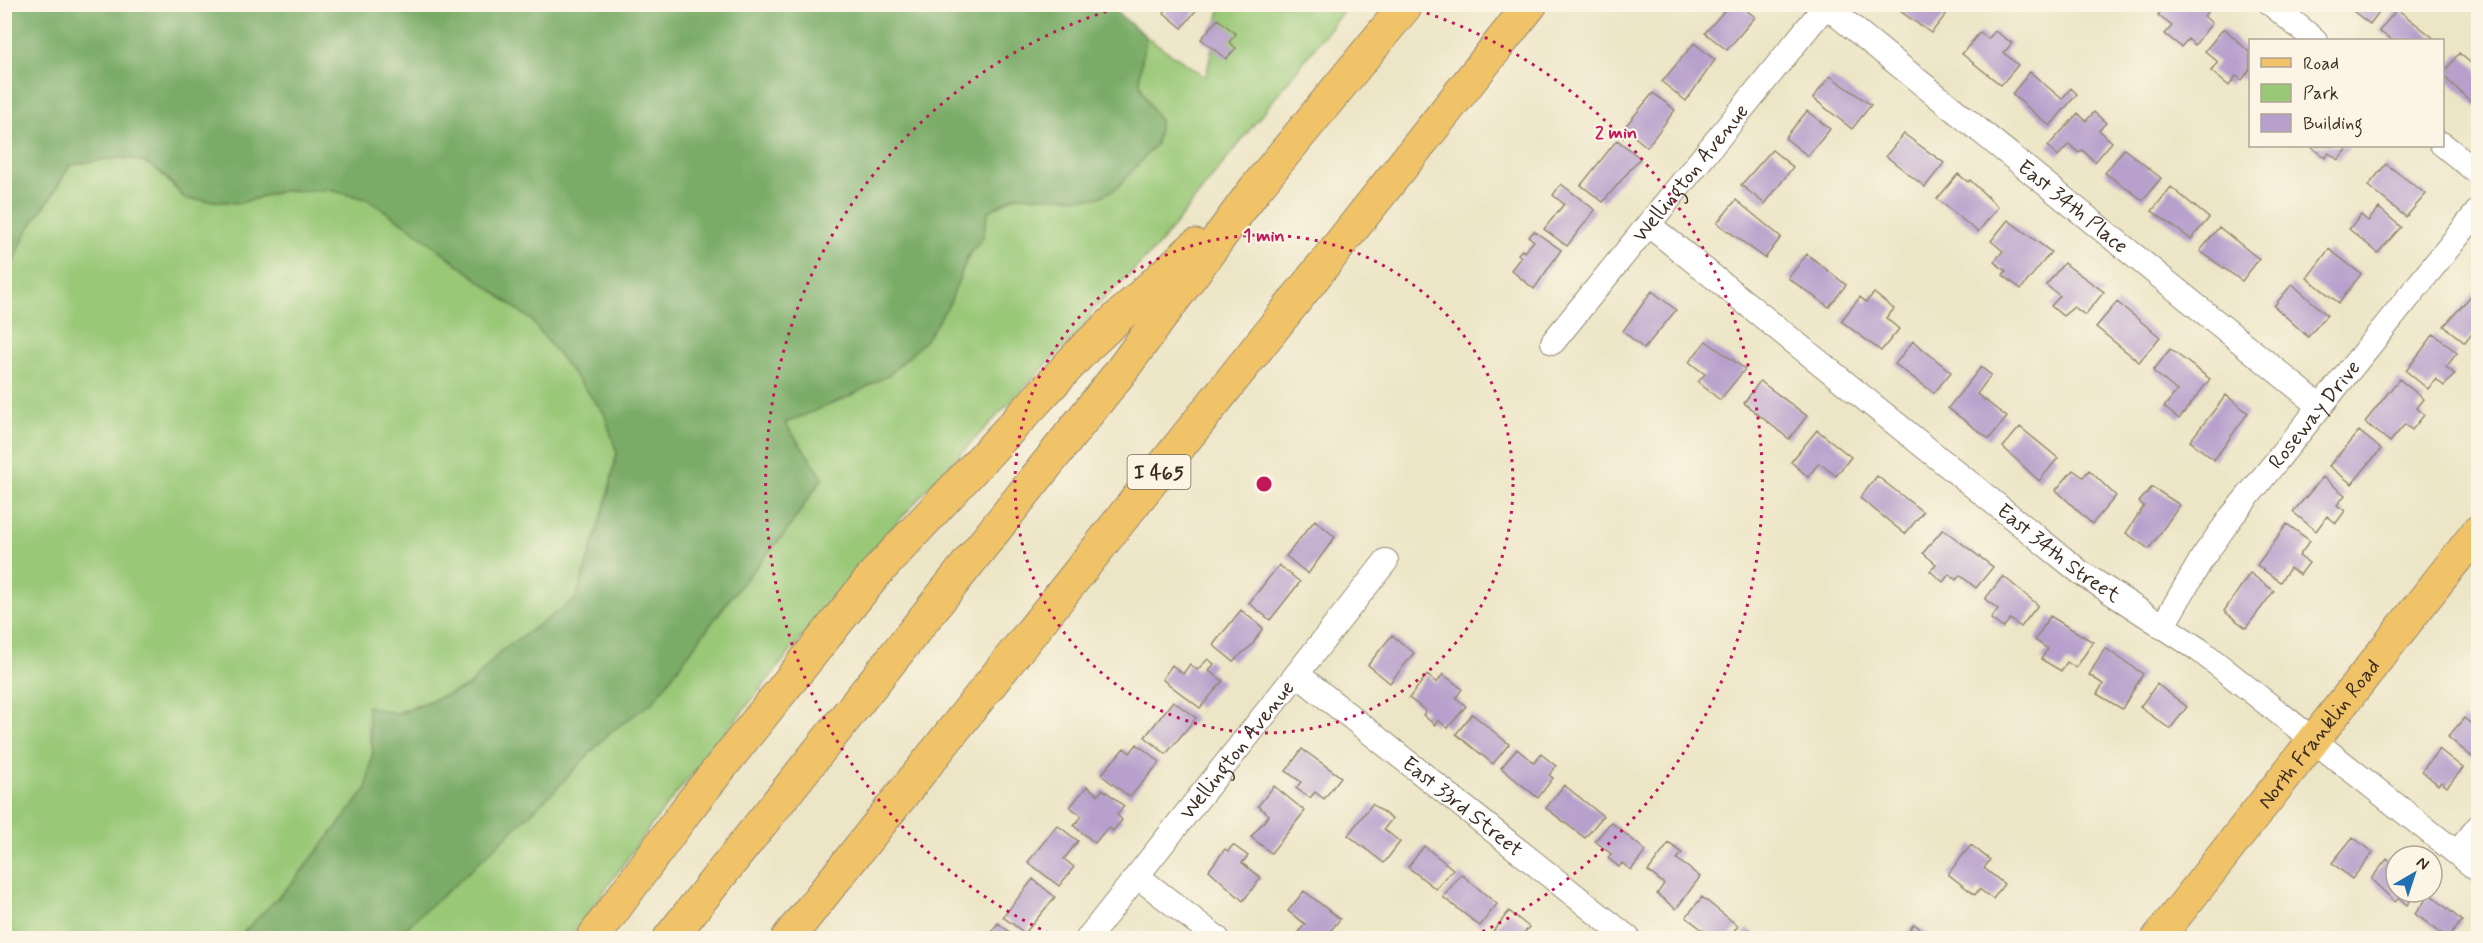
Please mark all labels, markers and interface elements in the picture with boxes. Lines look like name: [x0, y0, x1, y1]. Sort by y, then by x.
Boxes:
legend: [2249, 39, 2444, 147]
text: Road: [2303, 52, 2339, 76]
text: Park: [2303, 82, 2339, 106]
street label: Wellington Avenue: [1627, 98, 1756, 248]
text: Building: [2303, 112, 2363, 138]
text: 2 min: [1595, 121, 1637, 145]
street label: East 34th Place: [2011, 154, 2134, 260]
text: 1 min: [1243, 224, 1285, 248]
street label: Roseway Drive: [2262, 355, 2367, 475]
road number: I 465: [1128, 455, 1190, 489]
centre of rings: [1254, 474, 1274, 494]
street label: East 34th Street: [1991, 498, 2126, 610]
street label: North Franklin Road: [2252, 654, 2387, 815]
street label: Wellington Avenue: [1174, 675, 1301, 826]
street label: East 33rd Street: [1396, 750, 1528, 864]
north arrow: [2384, 844, 2444, 904]
text: N: [2412, 852, 2433, 875]

